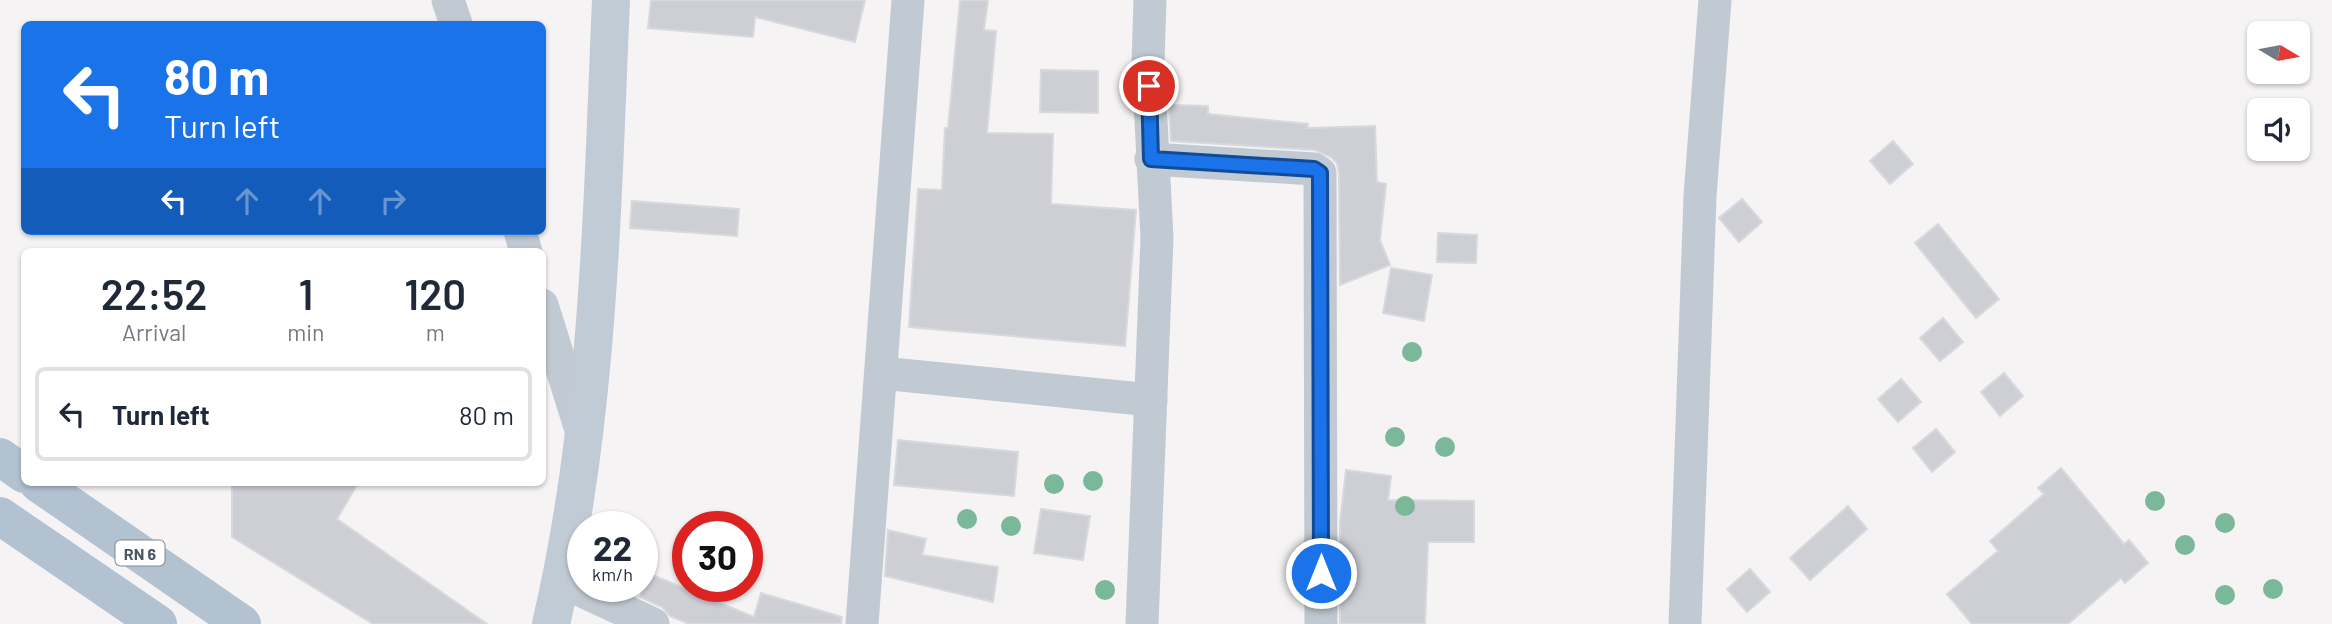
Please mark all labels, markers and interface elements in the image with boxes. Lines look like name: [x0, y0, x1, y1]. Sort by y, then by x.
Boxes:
north arrow: [2247, 21, 2310, 84]
map controls: [2247, 21, 2310, 161]
text: 80 m: [164, 46, 269, 105]
icon: left: [49, 49, 140, 140]
pin: [1119, 56, 1179, 116]
icon: arrive: [1130, 67, 1168, 105]
button: sound: [2247, 98, 2310, 161]
text: Turn left: [164, 106, 281, 144]
icon: left: [155, 182, 193, 220]
icon: ahead: [228, 182, 266, 220]
icon: ahead: [301, 182, 339, 220]
icon: right: [374, 182, 412, 220]
text: 22:52: [101, 268, 207, 318]
text: 1: [298, 268, 313, 318]
text: 120: [404, 268, 466, 318]
text: Arrival: [122, 318, 186, 346]
text: min: [287, 318, 325, 346]
text: m: [426, 318, 445, 346]
icon: left: [53, 395, 91, 433]
text: Turn left: [112, 399, 210, 430]
text: 80 m: [459, 399, 514, 430]
speed limit sign: 30: [672, 511, 763, 602]
text: 22: [593, 526, 632, 568]
position arrow: [1284, 536, 1358, 610]
road number: RN 6: [116, 540, 164, 566]
text: km/h: [592, 563, 633, 585]

